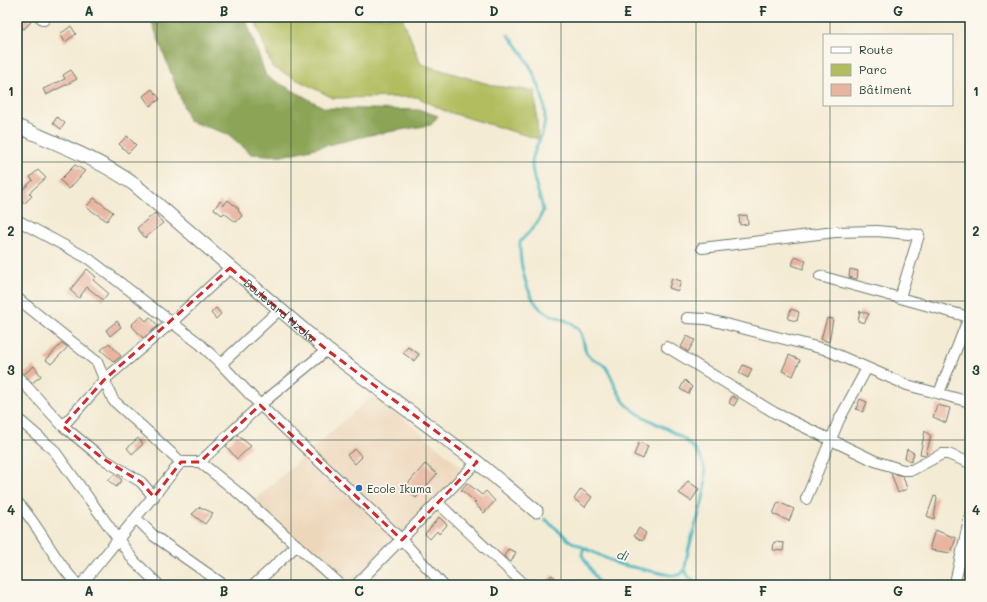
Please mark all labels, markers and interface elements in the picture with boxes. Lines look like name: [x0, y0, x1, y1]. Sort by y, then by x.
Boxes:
text: A: [84, 2, 94, 19]
text: B: [220, 2, 229, 19]
text: C: [354, 2, 364, 19]
text: D: [489, 2, 499, 19]
text: E: [624, 2, 632, 19]
text: F: [759, 2, 767, 19]
text: G: [893, 2, 903, 19]
legend: [823, 34, 953, 106]
text: Route: [859, 41, 893, 57]
text: Parc: [859, 61, 887, 77]
text: Bâtiment: [859, 81, 912, 97]
text: 1: [8, 82, 14, 99]
text: 1: [973, 82, 979, 99]
text: 2: [7, 222, 15, 239]
text: 2: [972, 222, 980, 239]
street label: Boulevard Nzoku: [241, 275, 320, 345]
text: 3: [7, 361, 15, 378]
text: 3: [972, 361, 980, 378]
place label: Ecole Ikuma: [367, 481, 432, 496]
marker: Ecole Ikuma: [354, 483, 364, 493]
text: 4: [7, 501, 15, 518]
text: 4: [972, 501, 980, 518]
water label: di: [615, 546, 631, 564]
text: A: [84, 582, 94, 599]
text: B: [220, 582, 229, 599]
text: C: [354, 582, 364, 599]
text: D: [489, 582, 499, 599]
text: E: [624, 582, 632, 599]
text: F: [759, 582, 767, 599]
text: G: [893, 582, 903, 599]

